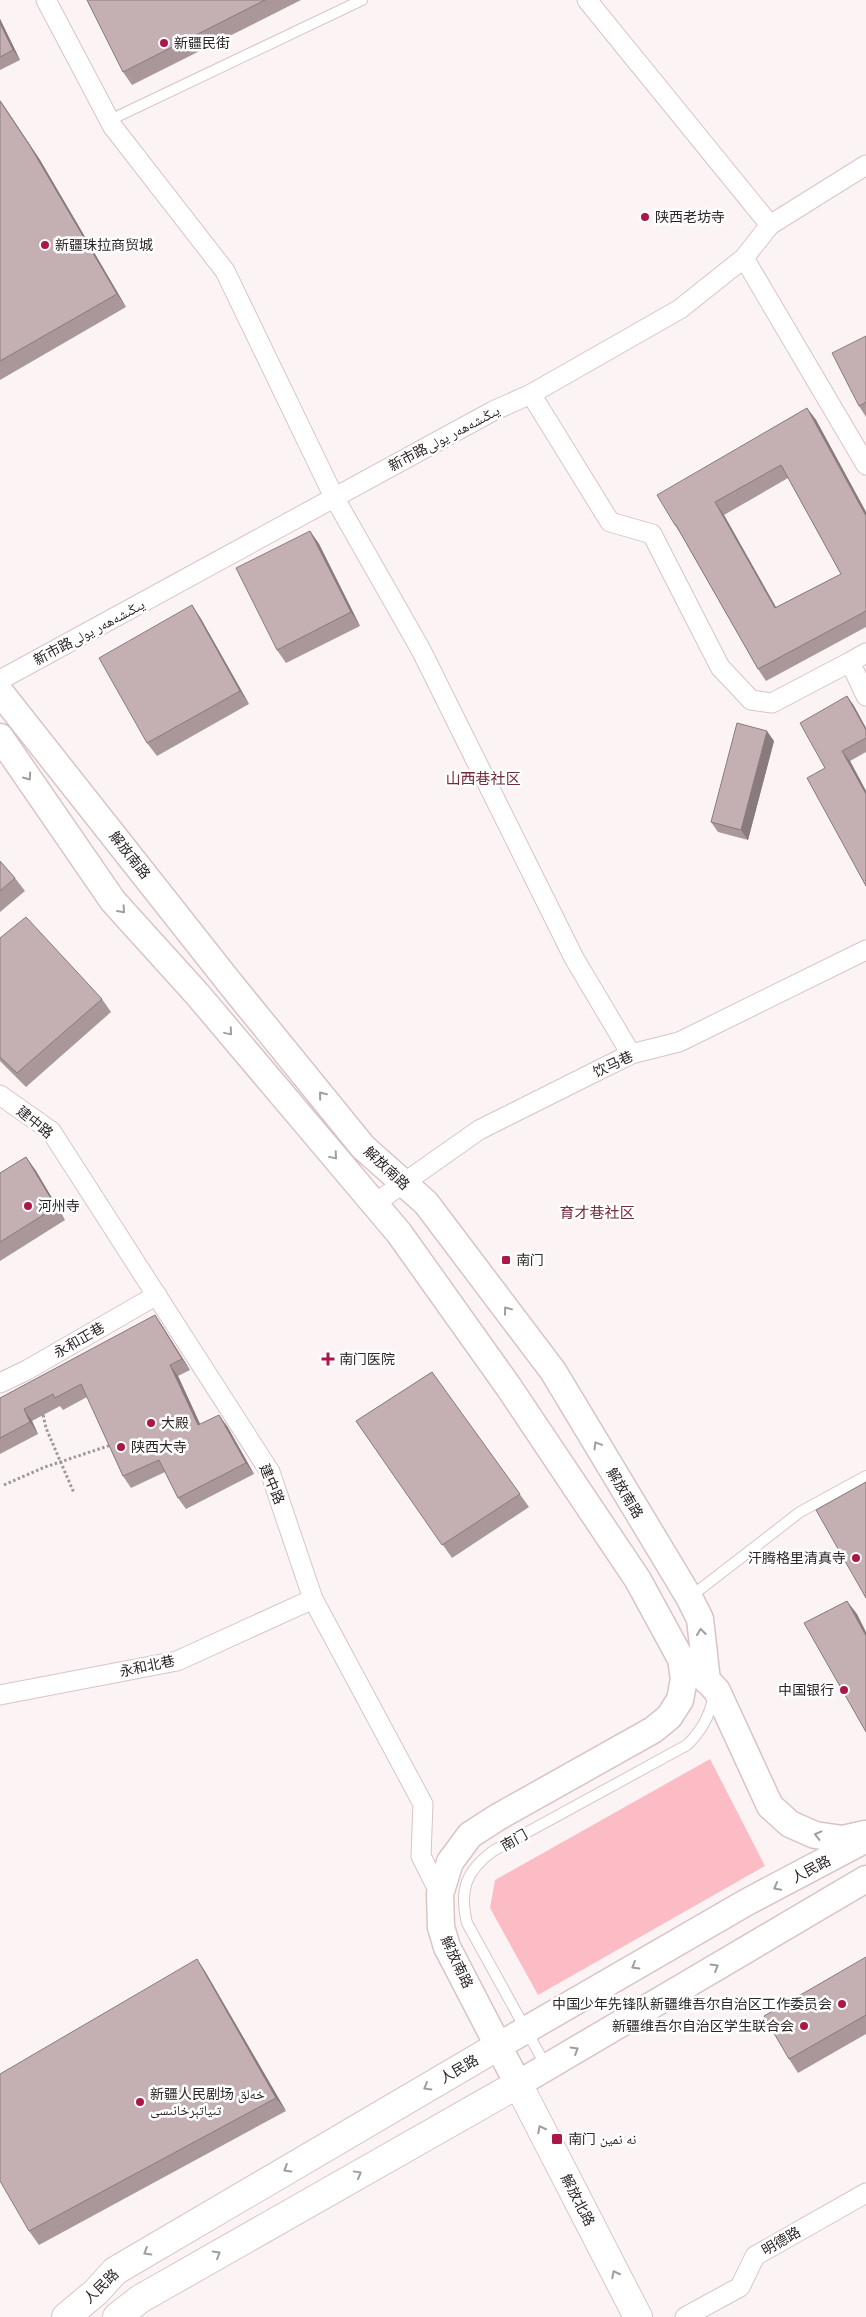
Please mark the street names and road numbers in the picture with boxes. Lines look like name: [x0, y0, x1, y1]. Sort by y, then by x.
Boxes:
street label: 新市路يىڭىشەھەر يولى: [385, 400, 503, 475]
street label: 新市路يىڭىشەھەر يولى: [30, 594, 148, 669]
street label: 解放南路: [106, 827, 155, 883]
street label: 饮马巷: [590, 1046, 636, 1081]
street label: 建中路: [13, 1101, 58, 1142]
street label: 解放南路: [360, 1142, 414, 1194]
street label: 永和正巷: [50, 1317, 108, 1362]
street label: 建中路: [256, 1461, 289, 1507]
street label: 解放南路: [603, 1464, 648, 1522]
street label: 永和北巷: [118, 1650, 176, 1681]
street label: 南门: [497, 1824, 531, 1855]
street label: 人民路: [788, 1850, 834, 1887]
street label: 解放南路: [437, 1932, 478, 1991]
street label: 人民路: [436, 2050, 482, 2087]
street label: 解放北路: [557, 2171, 600, 2229]
street label: 明德路: [758, 2222, 804, 2259]
street label: 人民路: [79, 2264, 122, 2307]

